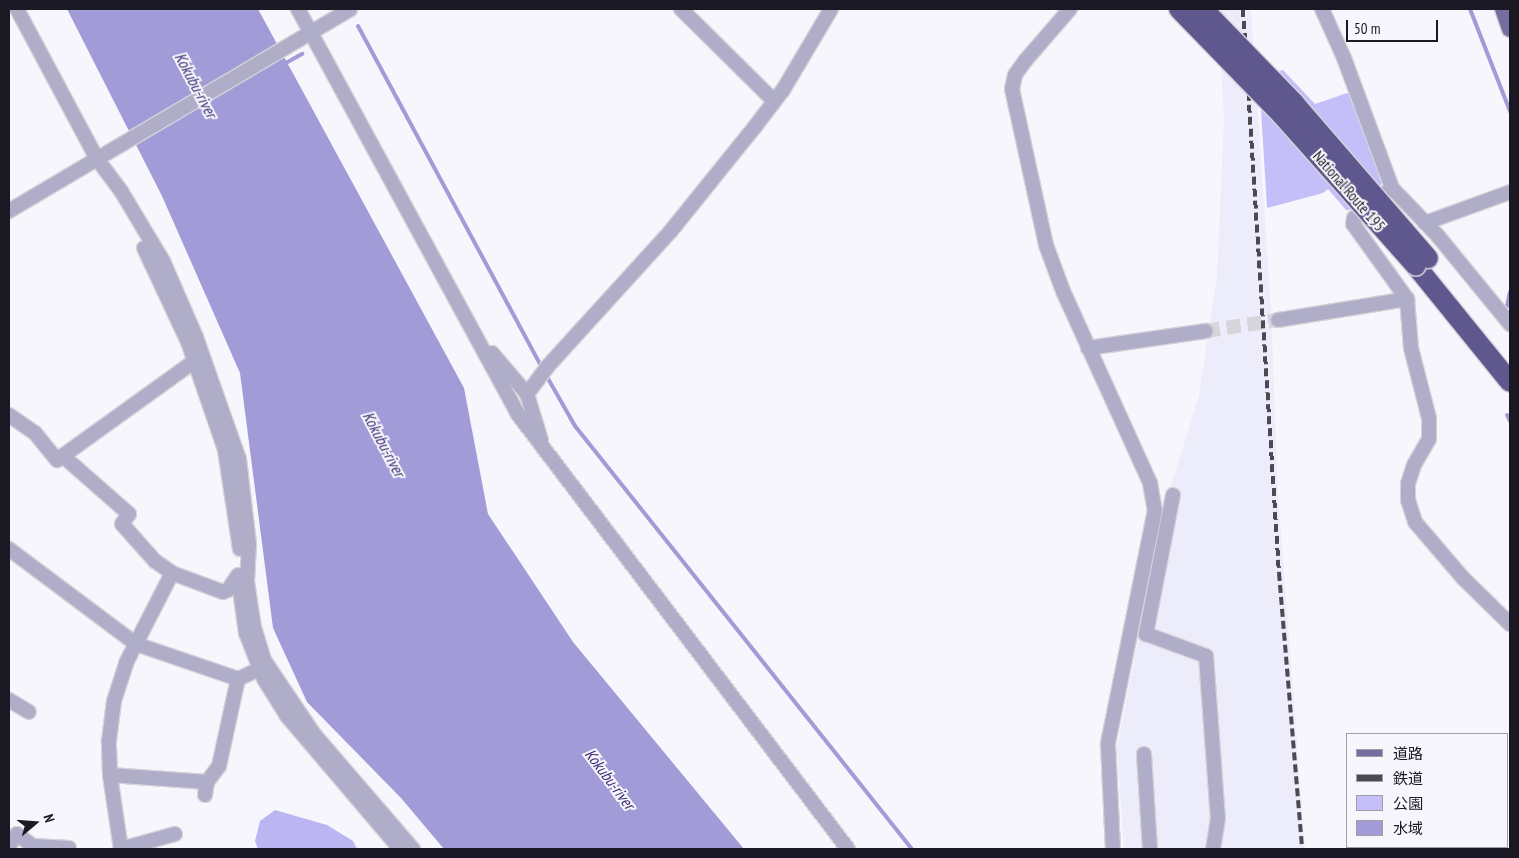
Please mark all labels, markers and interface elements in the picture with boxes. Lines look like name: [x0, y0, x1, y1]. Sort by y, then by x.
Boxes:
scale bar: [1349, 10, 1442, 42]
text: 50 m: [1354, 19, 1380, 38]
water label: Kokubu-river: [171, 49, 221, 121]
street label: National Route 195: [1309, 147, 1389, 235]
water label: Kokubu-river: [359, 408, 409, 480]
legend: [1346, 733, 1509, 848]
text: 道路: [1393, 744, 1423, 763]
water label: Kokubu-river: [581, 745, 639, 813]
text: 鉄道: [1393, 769, 1423, 788]
text: 公園: [1393, 794, 1423, 813]
north arrow: [10, 798, 60, 848]
text: N: [40, 812, 59, 825]
text: 水域: [1393, 819, 1423, 838]

